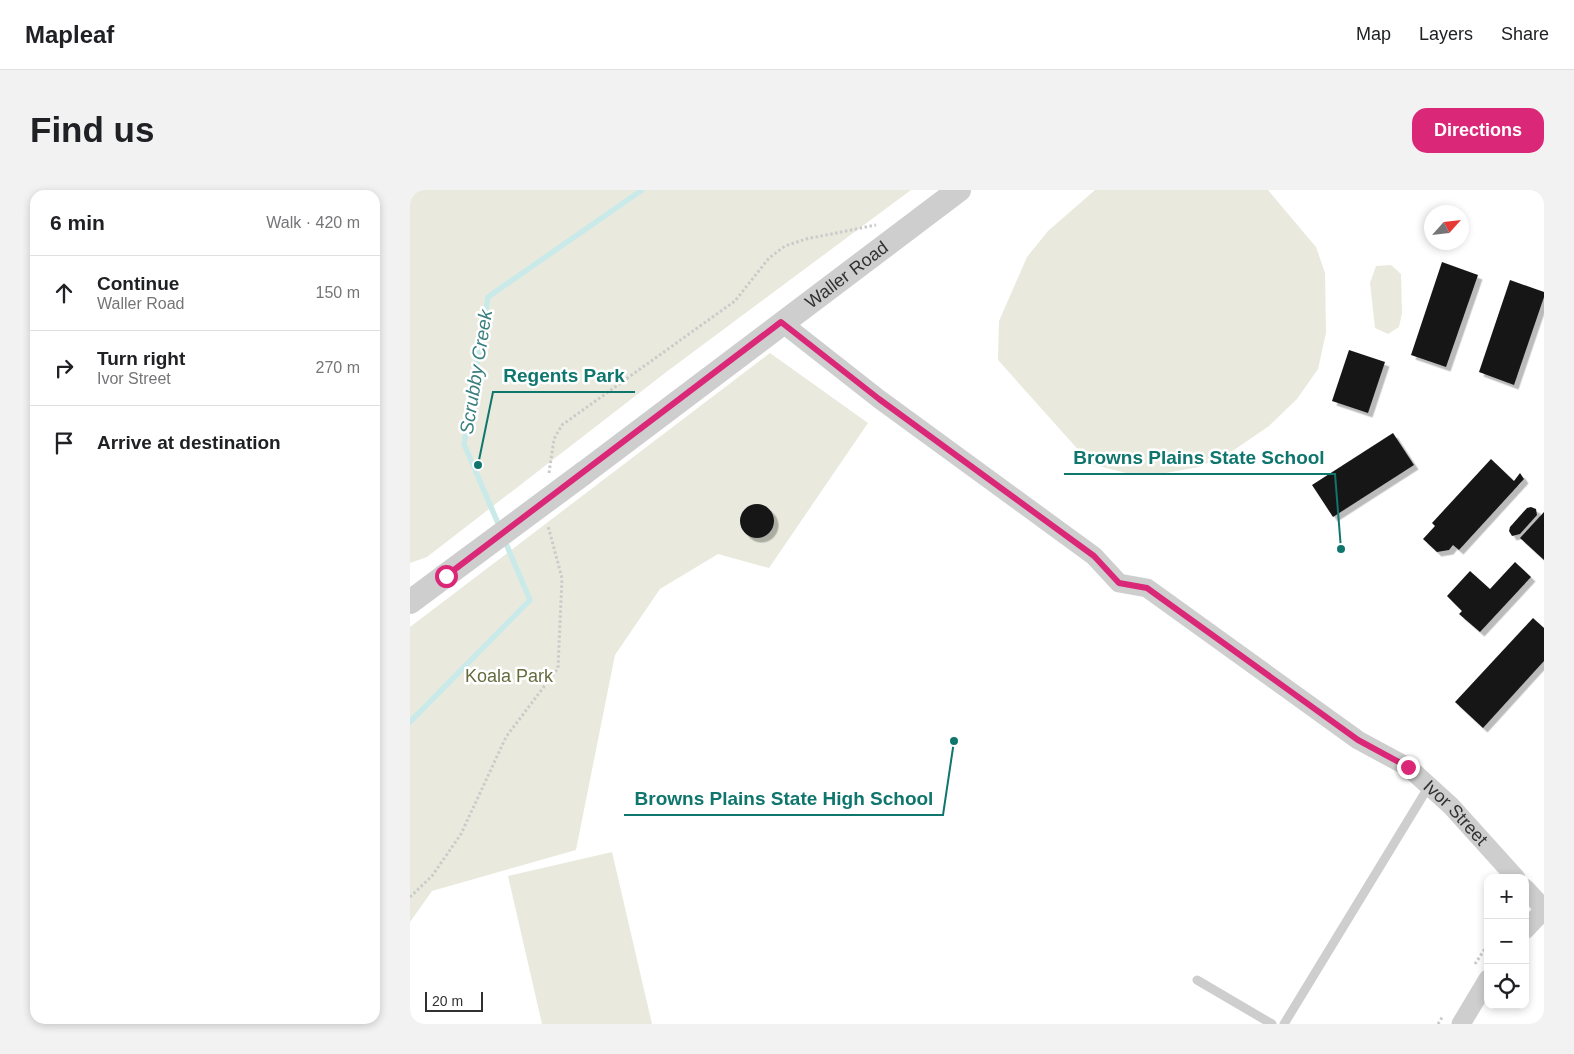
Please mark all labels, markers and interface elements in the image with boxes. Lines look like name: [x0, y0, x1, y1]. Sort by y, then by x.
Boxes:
text: Mapleaf: [25, 21, 114, 48]
text: Map: [1356, 24, 1391, 44]
text: Layers: [1419, 24, 1473, 44]
text: Share: [1501, 24, 1549, 44]
button: Directions: [1412, 108, 1544, 153]
text: Find us: [30, 110, 154, 149]
north arrow: [1424, 205, 1469, 250]
text: 6 min: [50, 211, 105, 234]
text: Walk · 420 m: [266, 214, 360, 231]
street label: Waller Road: [801, 237, 892, 312]
text: Continue: [97, 273, 179, 294]
icon: ahead: [50, 279, 78, 307]
text: 150 m: [316, 284, 360, 301]
text: Waller Road: [97, 295, 184, 312]
water label: Scrubby Creek: [456, 307, 496, 436]
text: Turn right: [97, 348, 185, 369]
icon: right: [50, 354, 78, 382]
callout: Regents Park: [493, 358, 635, 392]
text: 270 m: [316, 359, 360, 376]
text: Regents Park: [503, 365, 625, 386]
text: Ivor Street: [97, 370, 171, 387]
icon: arrive: [50, 429, 78, 457]
text: Arrive at destination: [97, 432, 281, 453]
callout: Browns Plains State School: [1064, 440, 1335, 474]
text: Browns Plains State School: [1073, 447, 1325, 468]
route start: [435, 565, 458, 588]
park label: Koala Park: [465, 666, 554, 686]
route end: [1397, 756, 1420, 779]
street label: Ivor Street: [1419, 776, 1492, 849]
callout: Browns Plains State High School: [624, 781, 943, 815]
text: Browns Plains State High School: [635, 788, 933, 809]
map controls: [1484, 874, 1529, 1009]
button: +: [1484, 874, 1529, 919]
button: −: [1484, 919, 1529, 964]
button: locate: [1484, 964, 1529, 1009]
scale bar: [425, 989, 482, 1012]
text: 20 m: [432, 993, 463, 1009]

